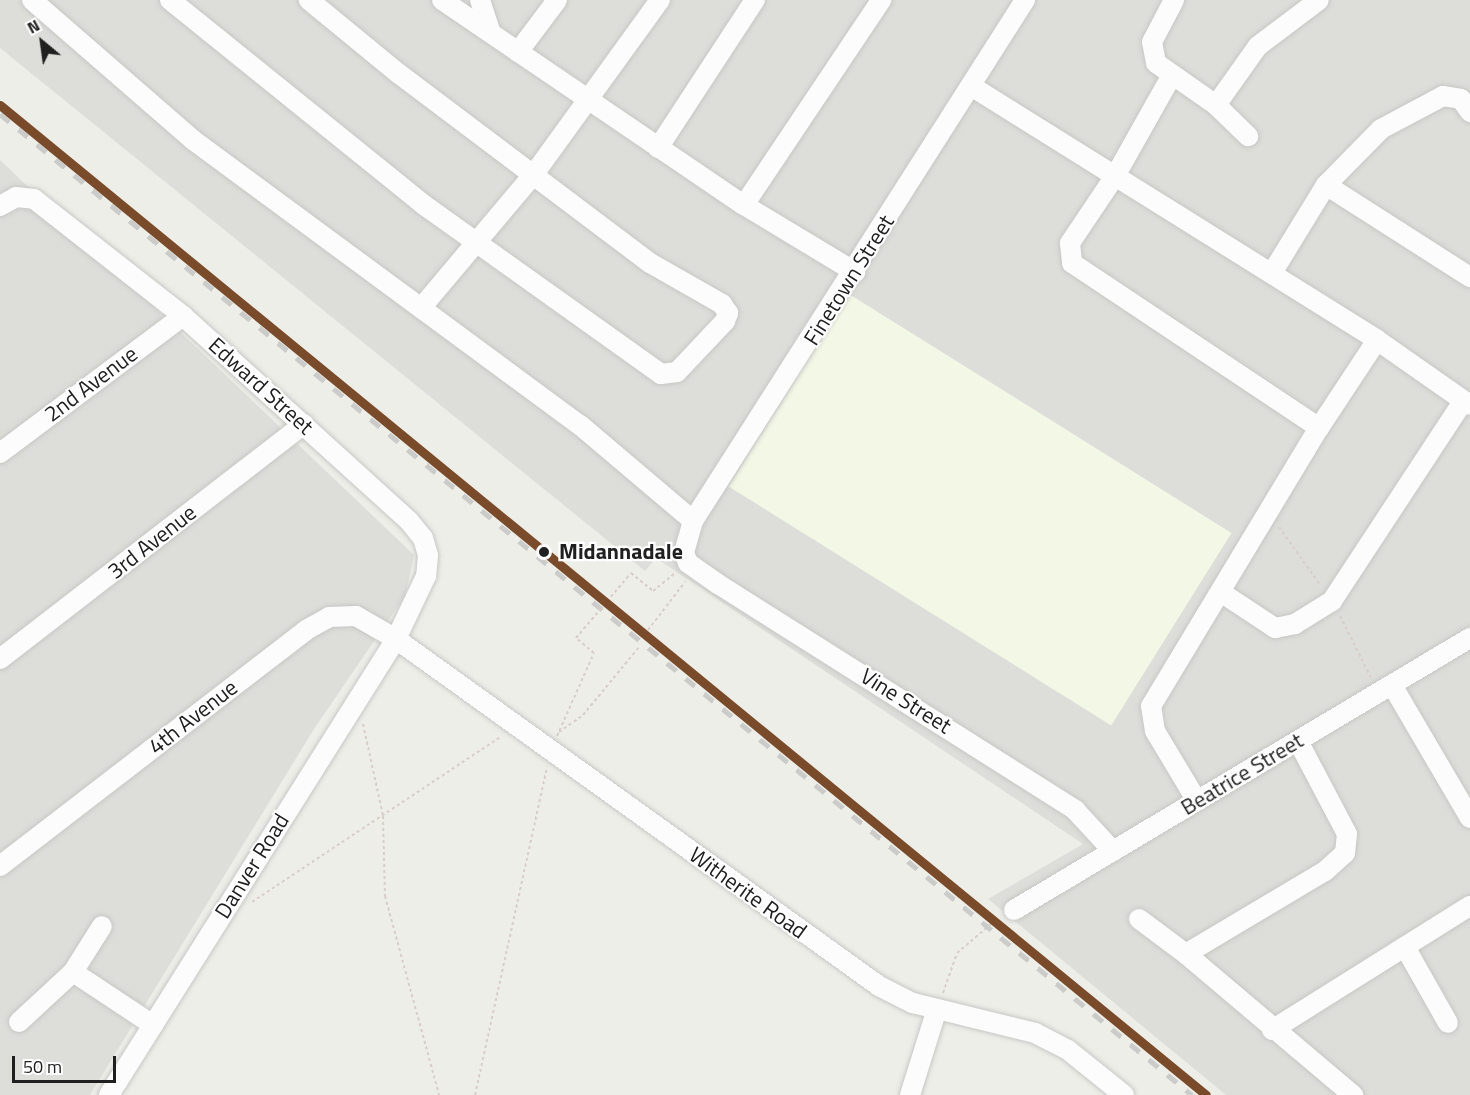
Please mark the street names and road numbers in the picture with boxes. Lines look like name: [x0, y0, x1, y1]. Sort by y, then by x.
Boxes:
street label: Finetown Street: [798, 210, 900, 350]
street label: Edward Street: [203, 332, 319, 440]
street label: 2nd Avenue: [39, 341, 143, 427]
street label: 3rd Avenue: [103, 499, 201, 585]
street label: Vine Street: [856, 663, 956, 739]
street label: 4th Avenue: [143, 674, 243, 760]
street label: Beatrice Street: [1176, 727, 1308, 821]
street label: Danver Road: [209, 809, 295, 923]
street label: Witherite Road: [684, 842, 812, 944]

